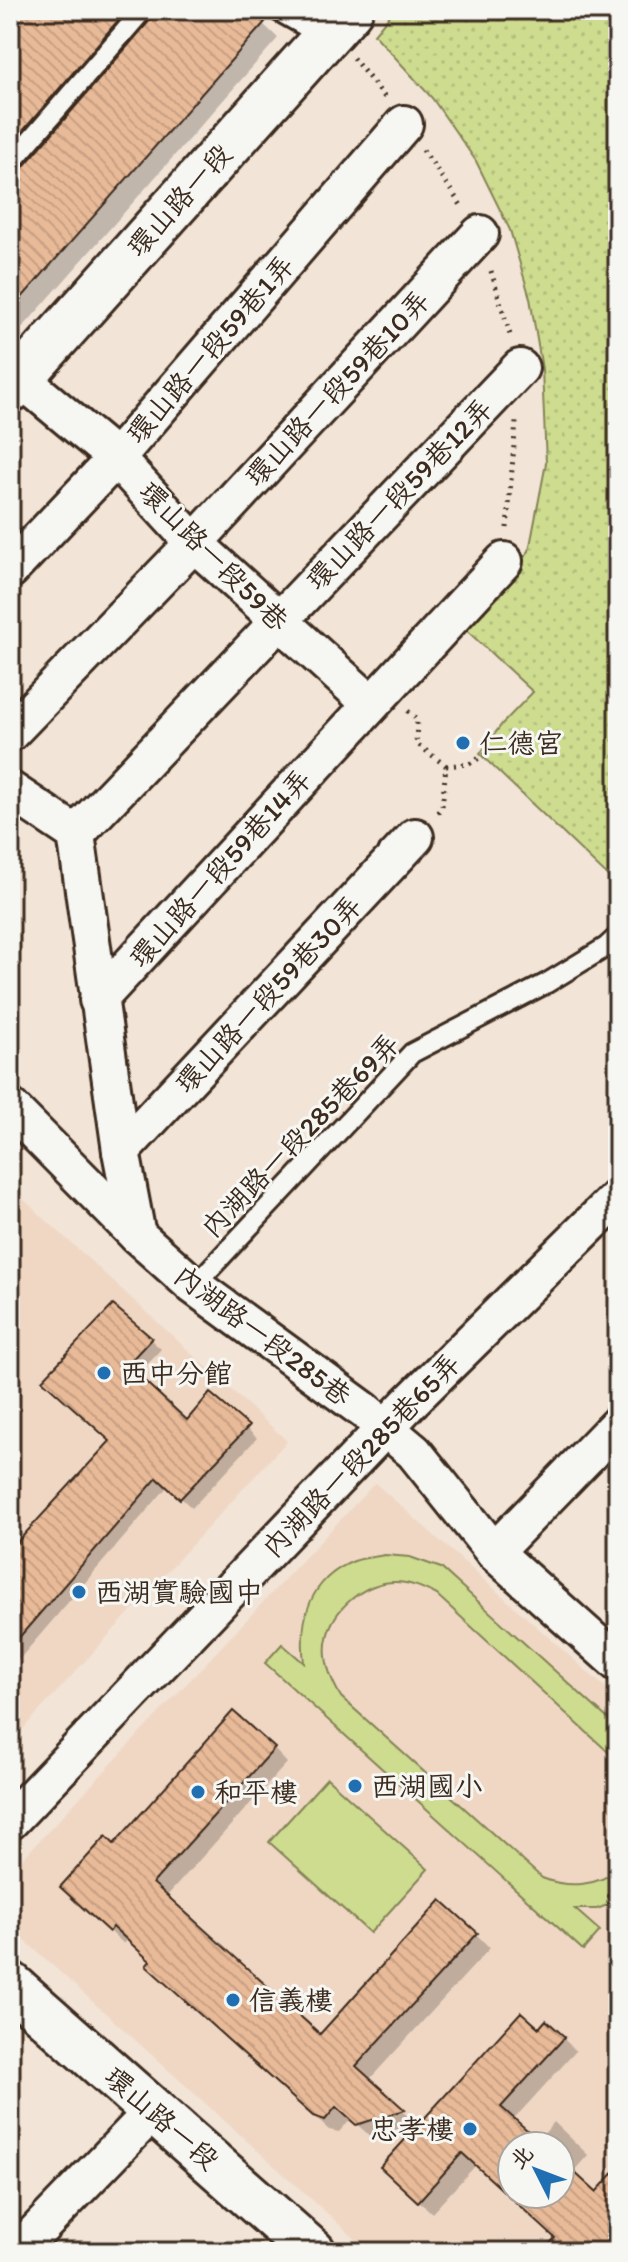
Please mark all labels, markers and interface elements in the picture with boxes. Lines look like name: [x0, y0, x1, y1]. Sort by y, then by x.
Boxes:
street label: 環山路一段: [120, 137, 238, 263]
street label: 環山路一段59巷1弄: [119, 248, 301, 450]
street label: 環山路一段59巷10弄: [237, 283, 437, 493]
street label: 環山路一段59巷12弄: [299, 391, 499, 597]
street label: 環山路一段59巷: [132, 474, 296, 638]
place label: 仁德宮: [479, 726, 563, 760]
marker: 仁德宮: [454, 734, 472, 752]
street label: 環山路一段59巷14弄: [122, 762, 318, 974]
street label: 環山路一段59巷30弄: [168, 888, 368, 1100]
street label: 內湖路一段285巷69弄: [194, 1026, 406, 1244]
street label: 內湖路一段285巷: [168, 1257, 359, 1413]
street label: 內湖路一段285巷65弄: [255, 1346, 467, 1564]
place label: 西中分館: [120, 1356, 232, 1390]
marker: 西中分館: [95, 1364, 113, 1382]
place label: 西湖實驗國中: [95, 1575, 263, 1609]
marker: 西湖實驗國中: [70, 1583, 88, 1601]
place label: 西湖國小: [371, 1769, 483, 1803]
place label: 和平樓: [214, 1775, 298, 1809]
marker: 西湖國小: [346, 1777, 364, 1795]
marker: 和平樓: [189, 1783, 207, 1801]
place label: 信義樓: [249, 1983, 333, 2017]
marker: 信義樓: [224, 1991, 242, 2009]
street label: 環山路一段: [98, 2059, 226, 2177]
place label: 忠孝樓: [370, 2112, 454, 2146]
marker: 忠孝樓: [461, 2120, 479, 2138]
north arrow: [496, 2130, 576, 2210]
text: 北: [504, 2140, 539, 2174]

